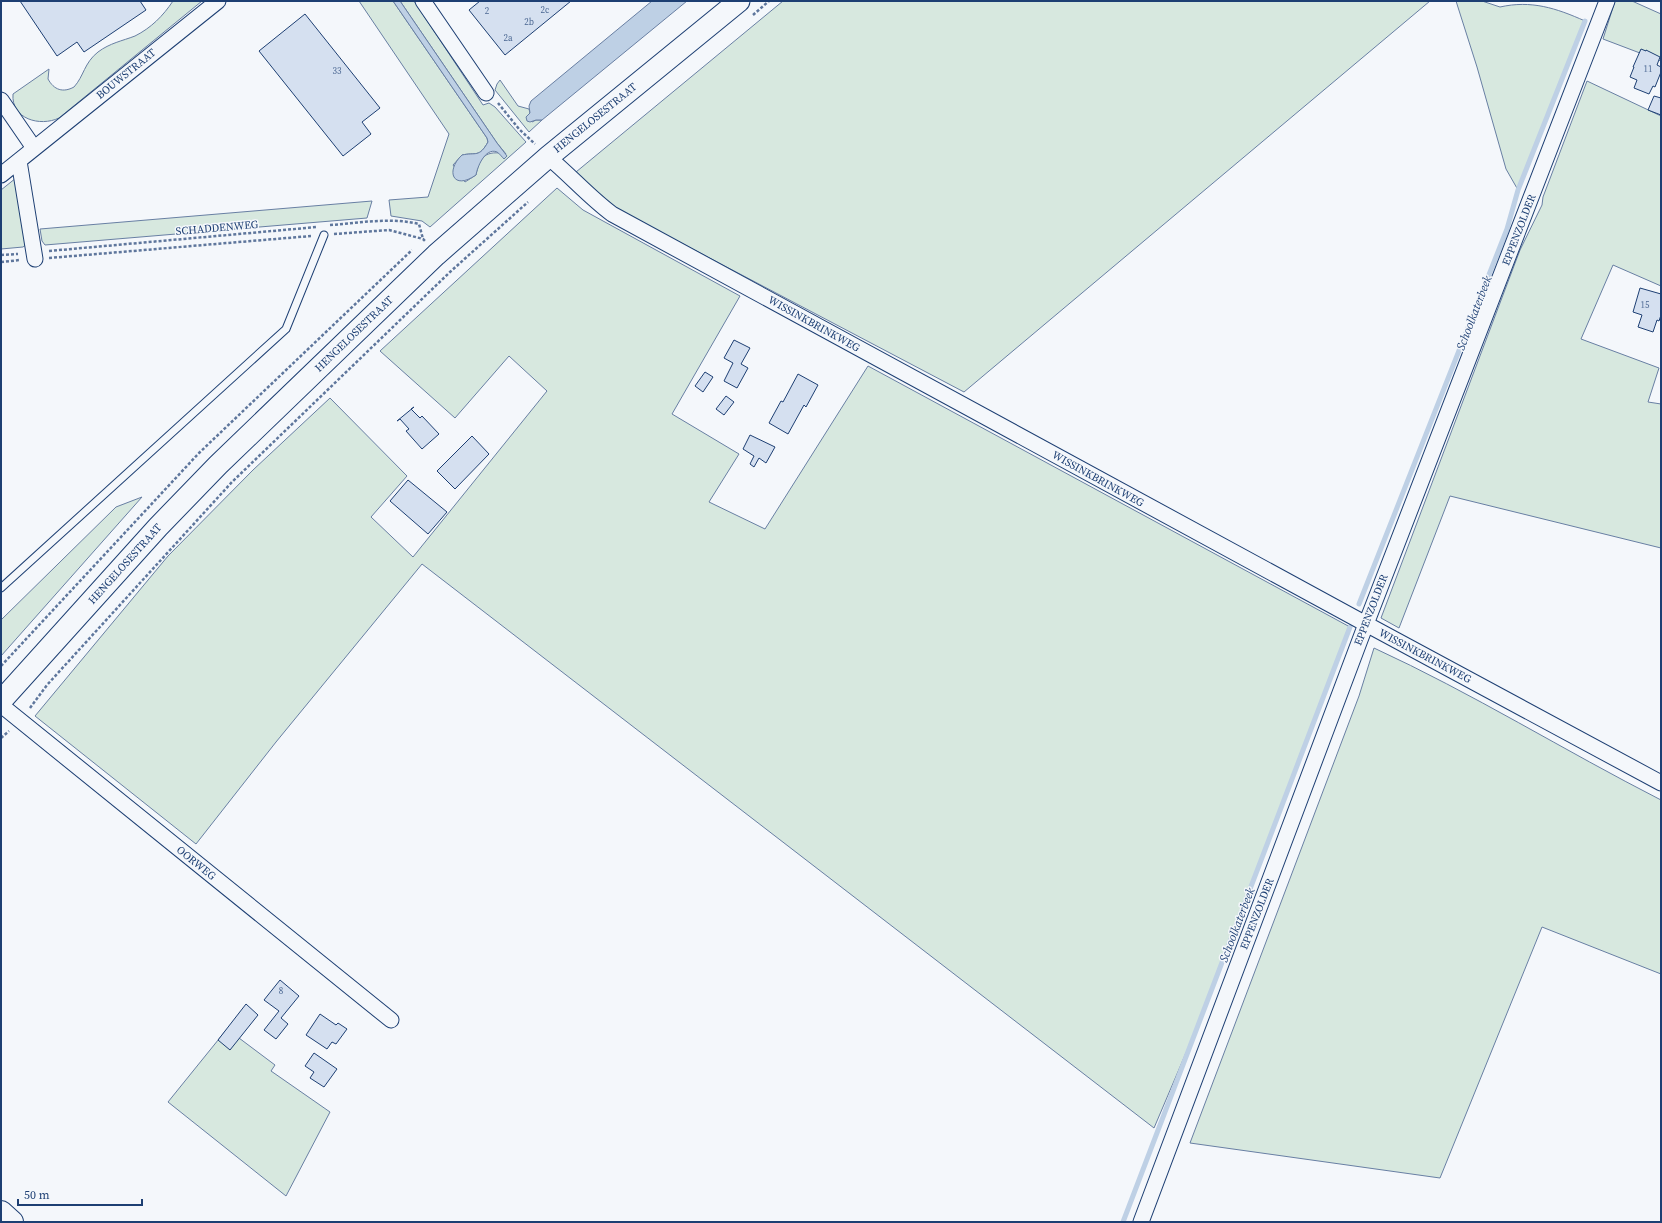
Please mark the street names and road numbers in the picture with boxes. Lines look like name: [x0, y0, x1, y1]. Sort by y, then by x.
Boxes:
street label: BOUWSTRAAT: [93, 45, 159, 103]
street label: HENGELOSESTRAAT: [550, 79, 640, 156]
street label: EPPENZOLDER: [1499, 192, 1539, 268]
street label: SCHADDENWEG: [175, 217, 259, 239]
street label: HENGELOSESTRAAT: [312, 292, 397, 375]
street label: WISSINKBRINKWEG: [765, 292, 863, 356]
street label: WISSINKBRINKWEG: [1049, 447, 1147, 511]
street label: HENGELOSESTRAAT: [85, 520, 165, 608]
street label: EPPENZOLDER: [1351, 572, 1391, 648]
street label: WISSINKBRINKWEG: [1376, 625, 1474, 687]
street label: OORWEG: [173, 842, 219, 884]
street label: EPPENZOLDER: [1237, 876, 1277, 952]

